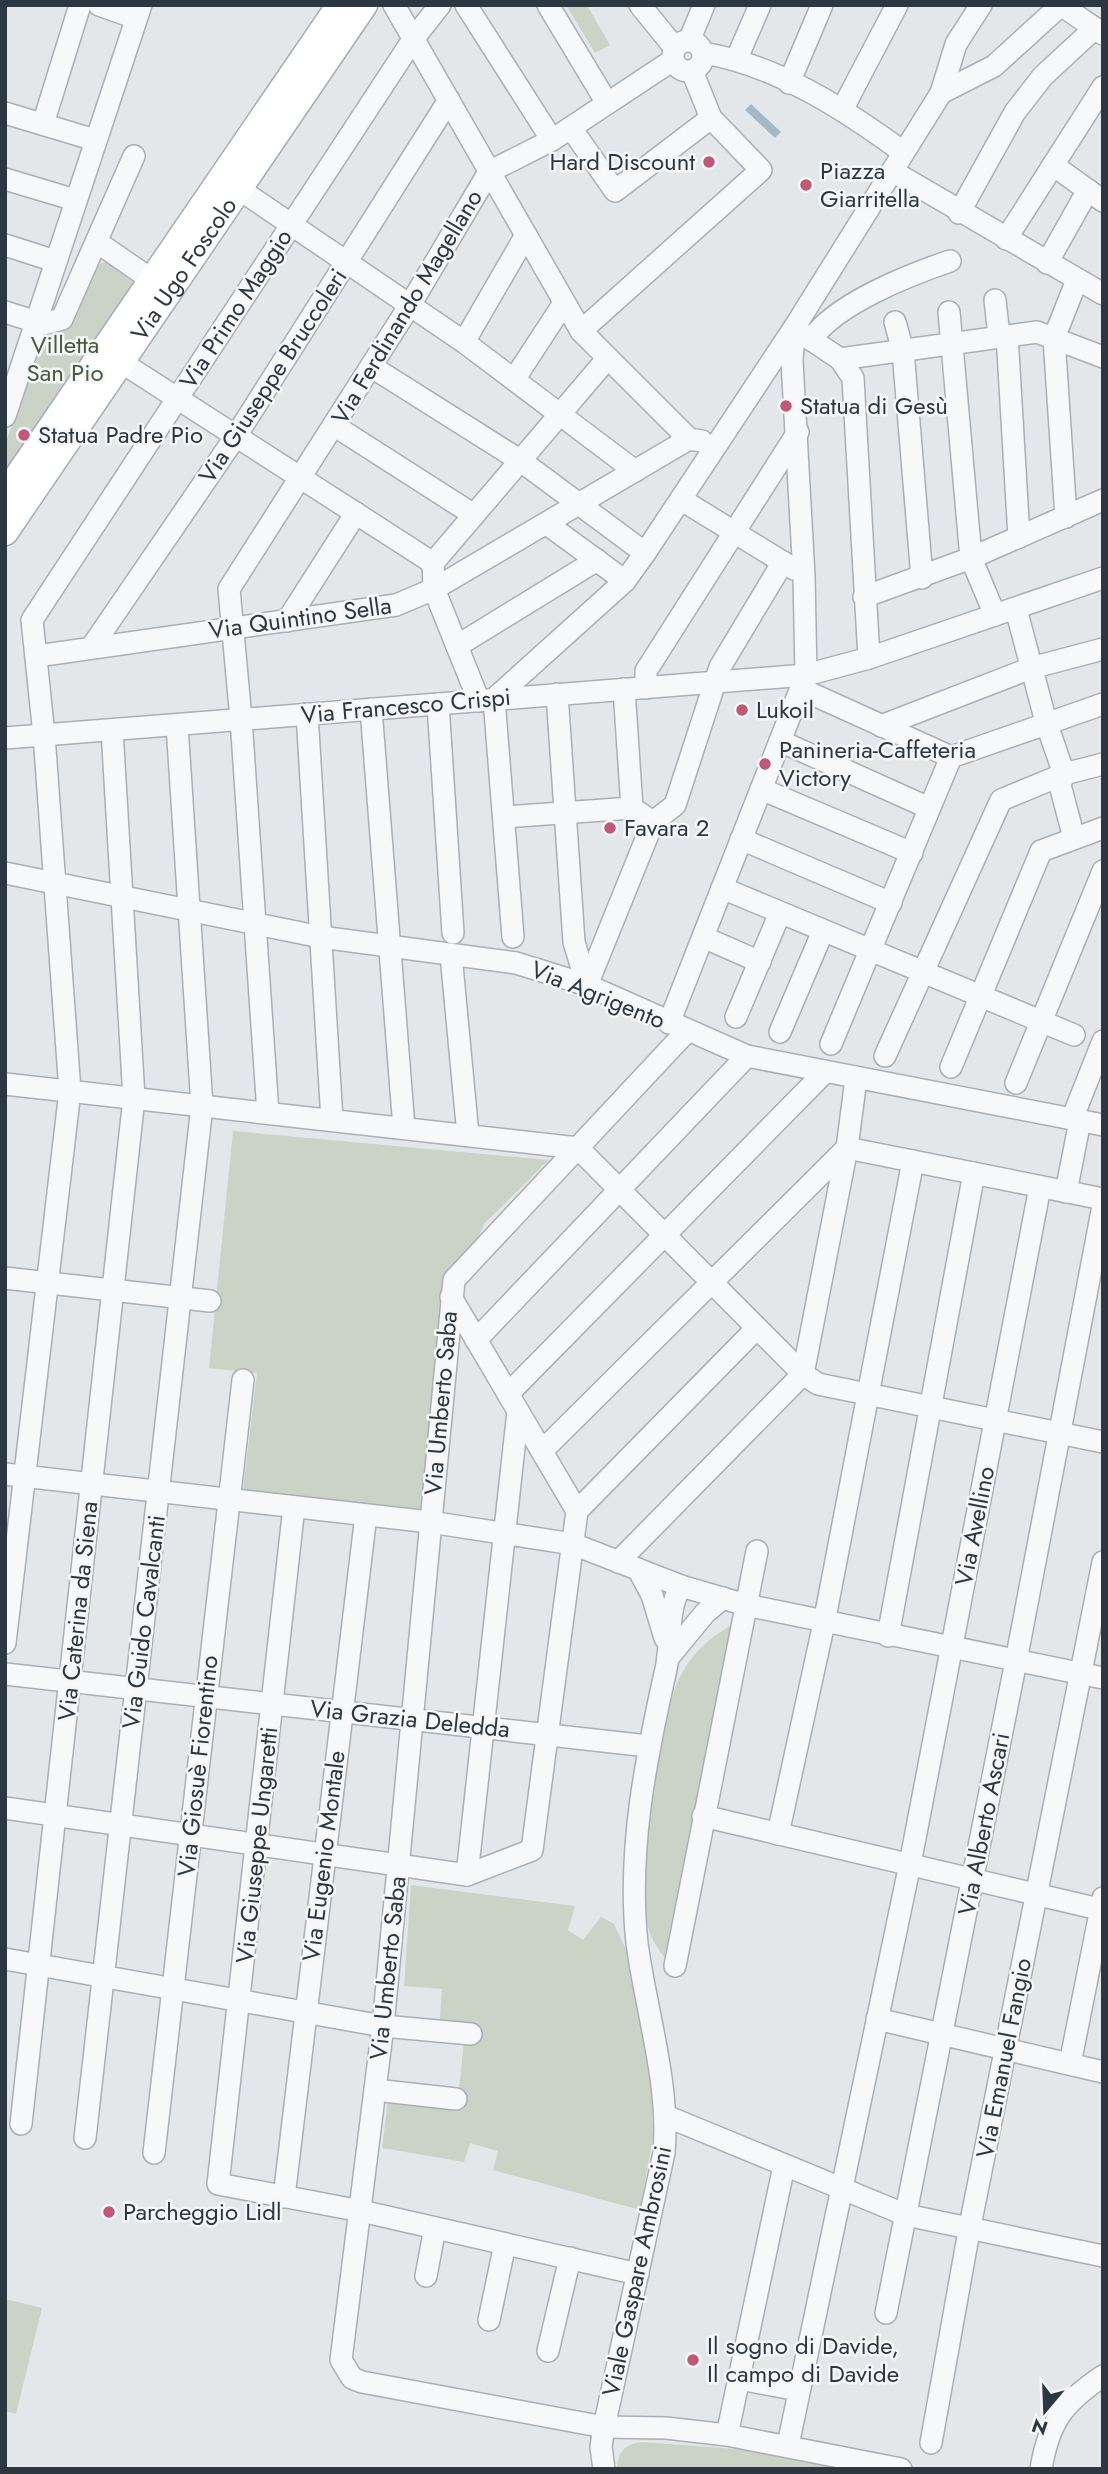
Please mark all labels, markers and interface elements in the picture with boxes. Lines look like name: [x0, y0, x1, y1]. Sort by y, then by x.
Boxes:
place label: Hard Discount: [549, 144, 695, 179]
place label: Piazza Giarritella: [820, 153, 920, 216]
marker: Hard Discount: [701, 154, 717, 170]
marker: Piazza Giarritella: [798, 177, 814, 193]
street label: Via Ferdinando Magellano: [322, 183, 491, 431]
street label: Via Ugo Foscolo: [122, 190, 245, 348]
street label: Via Primo Maggio: [171, 222, 301, 396]
street label: Via Giuseppe Bruccoleri: [190, 261, 355, 490]
park label: Villetta San Pio: [27, 327, 104, 390]
place label: Statua di Gesù: [800, 388, 948, 423]
marker: Statua di Gesù: [778, 398, 794, 414]
place label: Statua Padre Pio: [38, 417, 203, 452]
marker: Statua Padre Pio: [16, 427, 32, 443]
street label: Via Quintino Sella: [206, 587, 394, 648]
street label: Via Francesco Crispi: [300, 679, 512, 732]
place label: Lukoil: [756, 692, 814, 727]
marker: Lukoil: [734, 702, 750, 718]
place label: Panineria-Caffeteria Victory: [779, 732, 976, 795]
marker: Panineria-Caffeteria Victory: [757, 756, 773, 772]
place label: Favara 2: [624, 810, 709, 845]
marker: Favara 2: [602, 820, 618, 836]
street label: Via Agrigento: [526, 952, 671, 1037]
street label: Via Umberto Saba: [415, 1309, 466, 1497]
street label: Via Avellino: [946, 1463, 1003, 1589]
street label: Via Caterina da Siena: [49, 1499, 106, 1723]
street label: Via Guido Cavalcanti: [113, 1513, 174, 1731]
street label: Via Giosuè Fiorentino: [168, 1653, 227, 1878]
street label: Via Grazia Deledda: [308, 1691, 512, 1746]
street label: Via Giuseppe Ungaretti: [227, 1725, 286, 1965]
street label: Via Alberto Ascari: [949, 1730, 1018, 1918]
street label: Via Eugenio Montale: [293, 1749, 354, 1963]
street label: Via Umberto Saba: [360, 1874, 415, 2062]
street label: Via Emanuel Fangio: [967, 1955, 1040, 2161]
street label: Viale Gaspare Ambrosini: [593, 2142, 680, 2399]
place label: Parcheggio Lidl: [123, 2194, 281, 2229]
marker: Parcheggio Lidl: [101, 2204, 117, 2220]
place label: Il sogno di Davide, Il campo di Davide: [707, 2328, 899, 2391]
marker: Il sogno di Davide, Il campo di Davide: [685, 2352, 701, 2368]
north arrow: [1010, 2376, 1080, 2446]
text: N: [1028, 2411, 1051, 2442]

